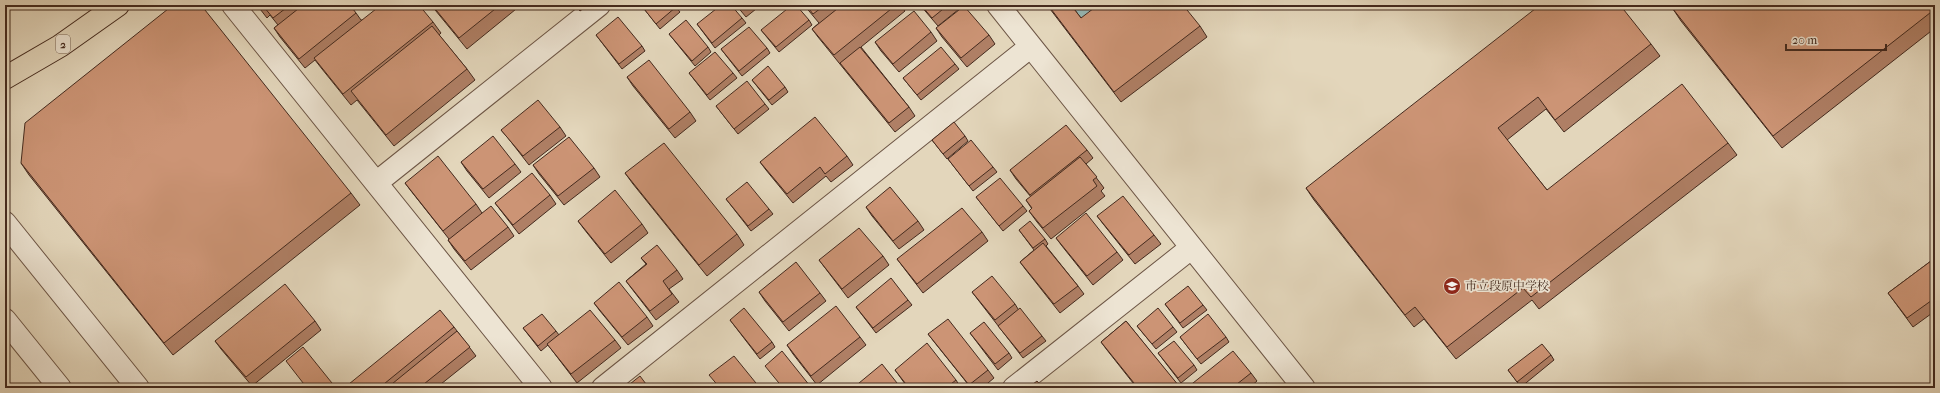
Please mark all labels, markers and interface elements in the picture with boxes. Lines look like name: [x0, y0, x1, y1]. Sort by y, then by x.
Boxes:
scale bar: [1786, 26, 1886, 52]
text: 20 m: [1792, 33, 1817, 47]
road number: 2: [56, 35, 70, 53]
school or university icon: 市立段原中学校: [1442, 276, 1462, 296]
place label: 市立段原中学校: [1465, 279, 1549, 293]

